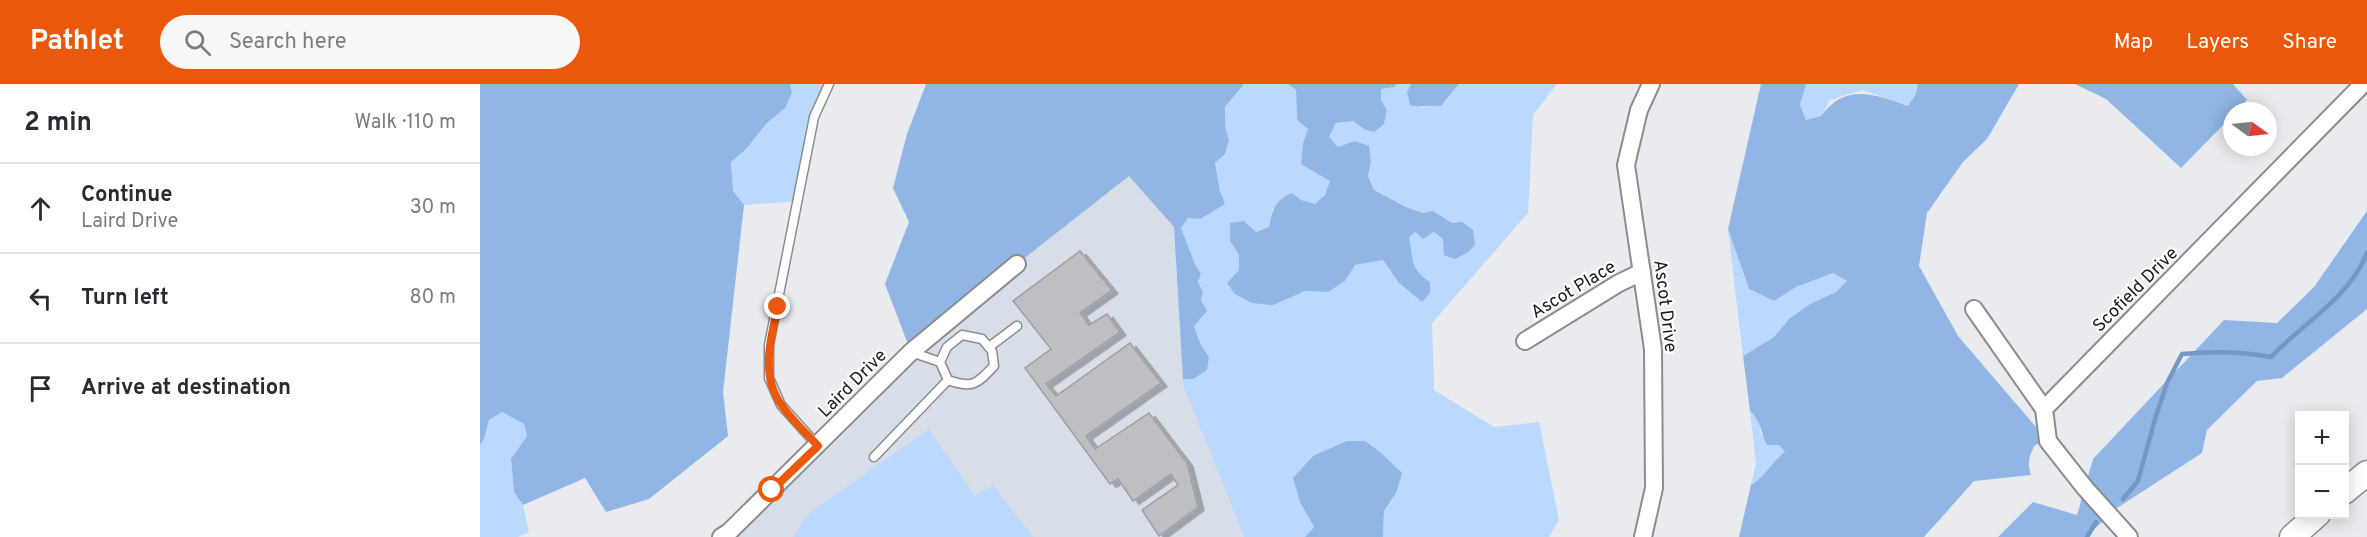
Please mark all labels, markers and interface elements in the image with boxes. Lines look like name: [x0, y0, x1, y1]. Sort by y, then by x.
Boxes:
search box: [160, 15, 580, 69]
text: Pathlet: [30, 24, 124, 60]
icon: search: [181, 26, 214, 59]
text: Search here: [229, 29, 347, 56]
text: Map: [2114, 29, 2153, 56]
text: Layers: [2186, 29, 2249, 56]
text: Share: [2282, 29, 2337, 56]
north arrow: [2223, 102, 2277, 156]
text: 2 min: [24, 107, 92, 140]
text: Walk · 110 m: [355, 110, 456, 136]
text: Continue: [81, 182, 172, 209]
icon: ahead: [24, 192, 57, 225]
text: 30 m: [410, 195, 456, 221]
text: Laird Drive: [81, 209, 178, 235]
street label: Scofield Drive: [2089, 243, 2184, 338]
street label: Ascot Place: [1527, 256, 1620, 325]
street label: Ascot Drive: [1647, 259, 1682, 354]
icon: left: [24, 282, 57, 315]
text: Turn left: [81, 285, 169, 312]
text: 80 m: [410, 285, 456, 311]
route end: [764, 293, 790, 319]
street label: Laird Drive: [814, 345, 892, 423]
icon: arrive: [24, 372, 57, 405]
text: Arrive at destination: [81, 375, 291, 402]
map controls: [2295, 411, 2349, 519]
button: +: [2295, 411, 2349, 465]
button: −: [2295, 465, 2349, 519]
route start: [758, 476, 784, 502]

